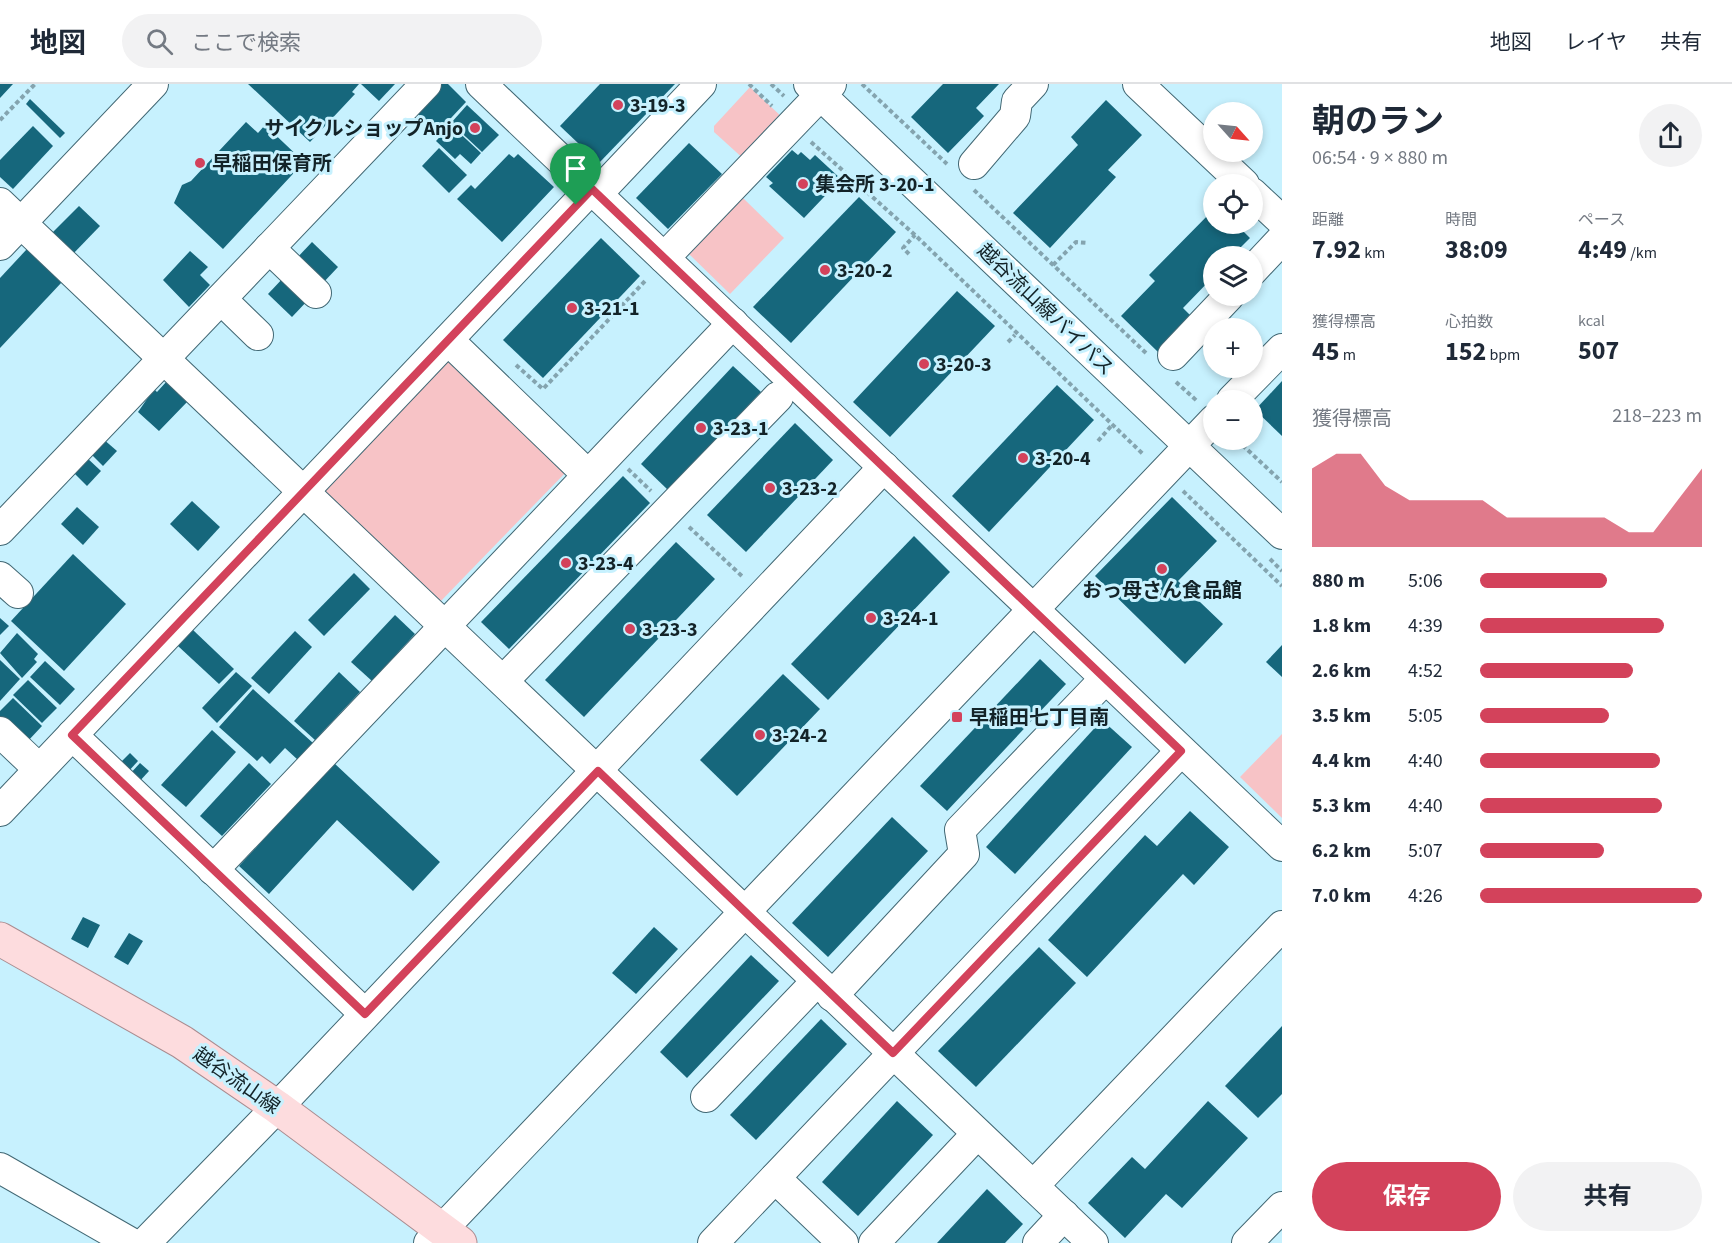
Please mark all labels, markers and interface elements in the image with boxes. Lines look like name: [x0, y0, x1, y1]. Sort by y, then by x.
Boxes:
search box: [122, 14, 542, 68]
text: 地図: [30, 23, 86, 63]
icon: search: [143, 25, 176, 58]
text: ここで検索: [191, 27, 301, 59]
text: 地図: [1490, 27, 1532, 57]
text: レイヤ: [1565, 27, 1627, 57]
text: 共有: [1660, 27, 1702, 57]
place label: 3-19-3: [630, 92, 686, 120]
marker: 3-19-3: [611, 98, 625, 112]
text: 朝のラン: [1312, 98, 1444, 145]
north arrow: [1203, 102, 1263, 162]
map controls: [1203, 102, 1263, 450]
button: share: [1639, 104, 1702, 167]
place label: サイクルショップAnjo: [264, 115, 463, 143]
marker: サイクルショップAnjo: [468, 121, 482, 135]
pin: [550, 143, 601, 205]
text: 06:54 · 9 × 880 m: [1312, 144, 1448, 172]
place label: 早稲田保育所: [212, 150, 332, 178]
icon: arrive: [559, 152, 592, 185]
marker: 早稲田保育所: [193, 156, 207, 170]
place label: 集会所 3-20-1: [815, 171, 935, 199]
button: locate: [1203, 174, 1263, 234]
marker: 集会所 3-20-1: [796, 177, 810, 191]
text: 距離: [1312, 209, 1344, 231]
text: 時間: [1445, 209, 1477, 231]
text: ペース: [1578, 209, 1625, 231]
text: 7.92: [1312, 231, 1361, 268]
text: 38:09: [1445, 231, 1508, 268]
text: 4:49: [1578, 231, 1627, 268]
street label: 越谷流山線バイパス: [971, 237, 1120, 382]
text: km: [1361, 242, 1385, 264]
text: /km: [1627, 242, 1657, 264]
button: layers: [1203, 246, 1263, 306]
place label: 3-20-2: [837, 257, 893, 285]
marker: 3-20-2: [818, 263, 832, 277]
place label: 3-21-1: [584, 295, 640, 323]
marker: 3-21-1: [565, 301, 579, 315]
text: kcal: [1578, 310, 1605, 332]
text: 獲得標高: [1312, 311, 1376, 333]
text: 心拍数: [1445, 311, 1493, 333]
button: +: [1203, 318, 1263, 378]
text: 507: [1578, 332, 1619, 369]
text: 45: [1312, 333, 1339, 370]
text: 152: [1445, 333, 1486, 370]
text: m: [1339, 344, 1356, 366]
text: bpm: [1486, 344, 1520, 366]
place label: 3-20-3: [936, 351, 992, 379]
marker: 3-20-3: [917, 357, 931, 371]
button: −: [1203, 390, 1263, 450]
text: 218–223 m: [1612, 402, 1702, 430]
text: 獲得標高: [1312, 405, 1392, 433]
place label: 3-23-1: [713, 415, 769, 443]
marker: 3-23-1: [694, 421, 708, 435]
place label: 3-20-4: [1035, 445, 1091, 473]
marker: 3-20-4: [1016, 451, 1030, 465]
place label: 3-23-2: [782, 475, 838, 503]
marker: 3-23-2: [763, 481, 777, 495]
place label: 3-23-4: [578, 550, 634, 578]
marker: 3-23-4: [559, 556, 573, 570]
marker: おっ母さん食品館: [1155, 562, 1169, 576]
text: 880 m: [1312, 567, 1365, 595]
text: 5:06: [1408, 567, 1443, 595]
place label: おっ母さん食品館: [1082, 577, 1242, 605]
place label: 3-24-1: [883, 605, 939, 633]
marker: 3-24-1: [864, 611, 878, 625]
text: 1.8 km: [1312, 612, 1371, 640]
text: 4:39: [1408, 612, 1443, 640]
place label: 3-23-3: [642, 616, 698, 644]
marker: 3-23-3: [623, 622, 637, 636]
text: 2.6 km: [1312, 657, 1371, 685]
text: 4:52: [1408, 657, 1443, 685]
text: 3.5 km: [1312, 702, 1371, 730]
text: 5:05: [1408, 702, 1443, 730]
place label: 早稲田七丁目南: [969, 704, 1109, 732]
marker: 早稲田七丁目南: [950, 710, 964, 724]
place label: 3-24-2: [772, 722, 828, 750]
marker: 3-24-2: [753, 728, 767, 742]
text: 4.4 km: [1312, 747, 1371, 775]
text: 4:40: [1408, 747, 1443, 775]
text: 5.3 km: [1312, 792, 1371, 820]
text: 4:40: [1408, 792, 1443, 820]
text: 6.2 km: [1312, 837, 1371, 865]
text: 5:07: [1408, 837, 1443, 865]
text: 7.0 km: [1312, 882, 1371, 910]
text: 4:26: [1408, 882, 1443, 910]
street label: 越谷流山線: [187, 1041, 285, 1121]
button: 保存: [1312, 1162, 1501, 1231]
button: 共有: [1513, 1162, 1702, 1231]

